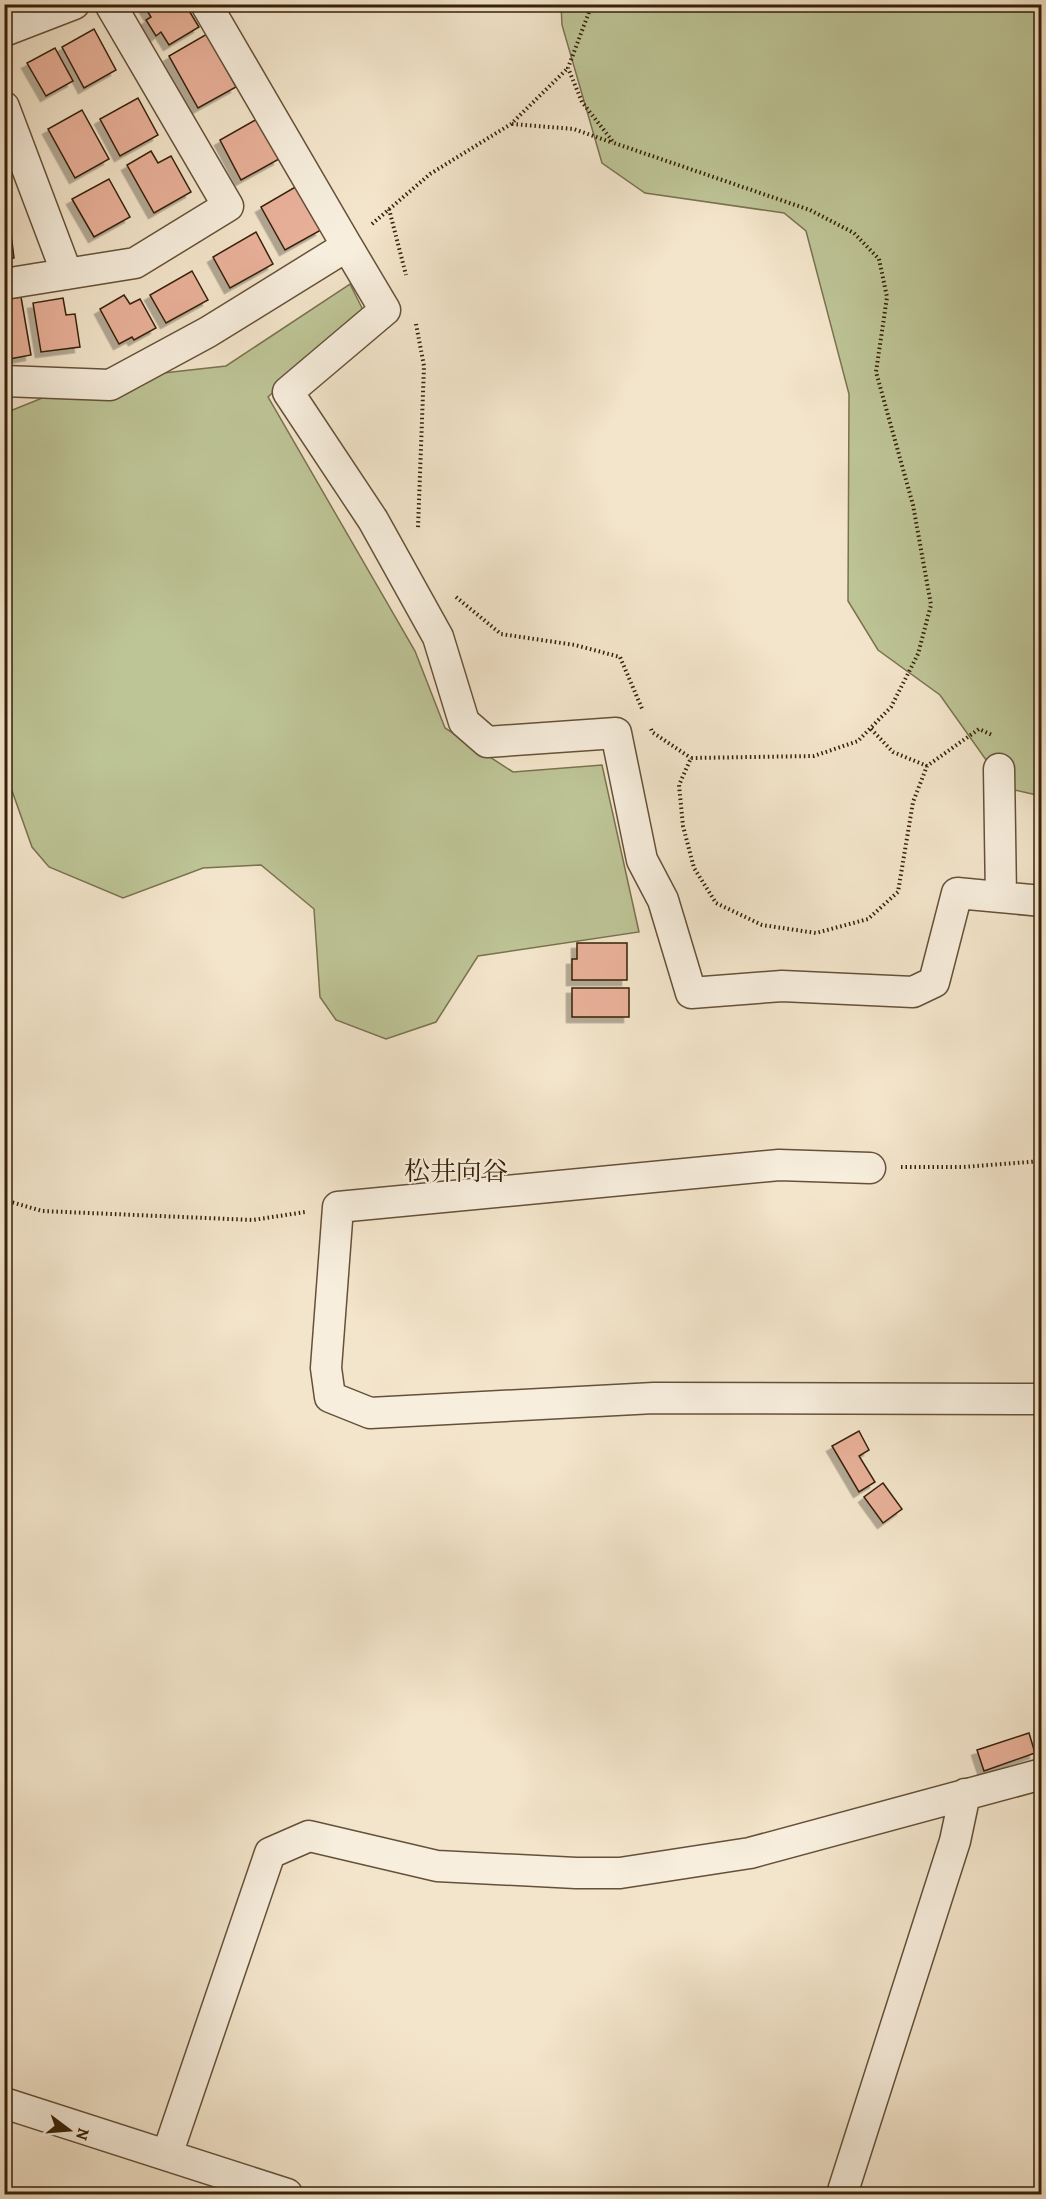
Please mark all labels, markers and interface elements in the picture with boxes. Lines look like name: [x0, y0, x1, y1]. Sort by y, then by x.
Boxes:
district label: 松井向谷: [404, 1154, 508, 1189]
north arrow: [39, 2100, 99, 2160]
text: N: [70, 2125, 95, 2143]

